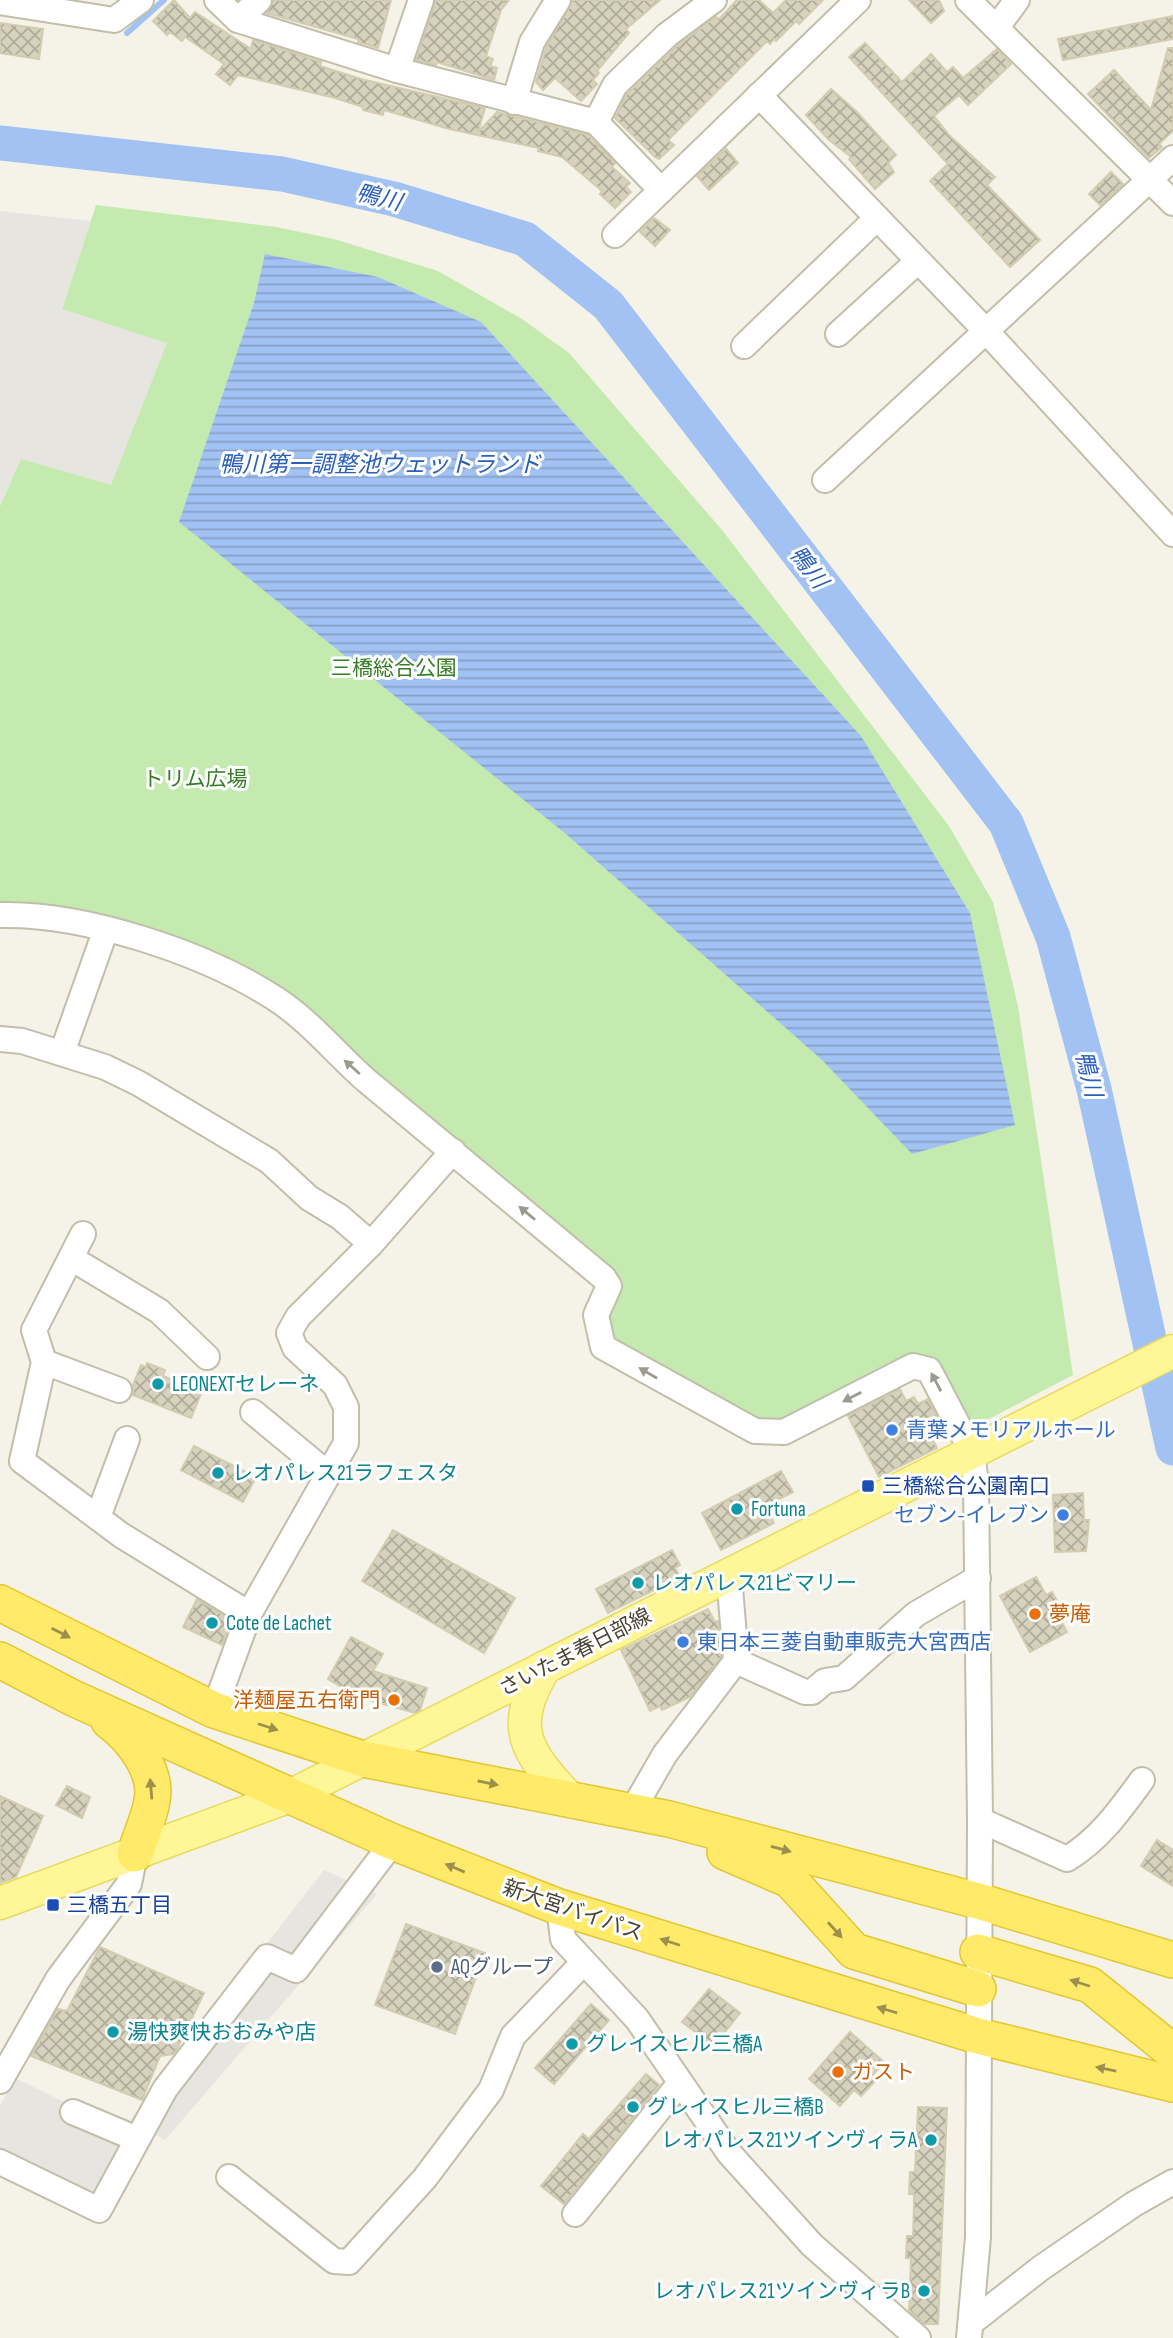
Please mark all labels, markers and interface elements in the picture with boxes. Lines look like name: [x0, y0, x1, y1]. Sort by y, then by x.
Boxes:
water label: 鴨川: [353, 179, 407, 218]
water label: 鴨川第一調整池ウェットランド: [219, 451, 542, 479]
water label: 鴨川: [783, 541, 835, 597]
park label: 三橋総合公園: [331, 656, 457, 681]
park label: トリム広場: [143, 767, 248, 792]
water label: 鴨川: [1069, 1049, 1108, 1103]
one-way arrow: [343, 1059, 361, 1075]
one-way arrow: [518, 1205, 536, 1220]
one-way arrow: [639, 1367, 658, 1379]
one-way arrow: [930, 1371, 942, 1391]
place label: LEONEXTセレーネ: [172, 1372, 319, 1397]
marker: LEONEXTセレーネ: [150, 1376, 166, 1392]
one-way arrow: [842, 1391, 862, 1403]
place label: 青葉メモリアルホール: [906, 1418, 1116, 1443]
marker: 青葉メモリアルホール: [884, 1422, 900, 1438]
place label: レオパレス21ラフェスタ: [232, 1461, 458, 1486]
marker: レオパレス21ラフェスタ: [210, 1465, 226, 1481]
place label: 三橋総合公園南口: [882, 1474, 1050, 1499]
marker: 三橋総合公園南口: [860, 1478, 876, 1494]
place label: Fortuna: [751, 1497, 806, 1522]
marker: Fortuna: [729, 1501, 745, 1517]
place label: セブン-イレブン: [894, 1503, 1049, 1528]
marker: セブン-イレブン: [1055, 1507, 1071, 1523]
place label: レオパレス21ビマリー: [652, 1571, 857, 1596]
marker: レオパレス21ビマリー: [630, 1575, 646, 1591]
place label: 夢庵: [1049, 1602, 1091, 1627]
street label: さいたま春日部線: [495, 1603, 655, 1702]
marker: 夢庵: [1027, 1606, 1043, 1622]
place label: Cote de Lachet: [226, 1611, 331, 1636]
marker: Cote de Lachet: [204, 1615, 220, 1631]
one-way arrow: [51, 1628, 71, 1639]
place label: 東日本三菱自動車販売大宮西店: [697, 1630, 991, 1655]
marker: 東日本三菱自動車販売大宮西店: [675, 1634, 691, 1650]
place label: 洋麺屋五右衛門: [233, 1688, 380, 1713]
marker: 洋麺屋五右衛門: [386, 1692, 402, 1708]
one-way arrow: [257, 1723, 278, 1733]
one-way arrow: [477, 1777, 499, 1788]
one-way arrow: [145, 1778, 156, 1800]
one-way arrow: [771, 1844, 792, 1854]
one-way arrow: [444, 1862, 465, 1873]
street label: 新大宮バイパス: [499, 1875, 646, 1946]
place label: 三橋五丁目: [67, 1893, 172, 1918]
marker: 三橋五丁目: [45, 1897, 61, 1913]
one-way arrow: [827, 1921, 843, 1939]
one-way arrow: [659, 1936, 680, 1947]
place label: AQグループ: [450, 1955, 553, 1980]
marker: AQグループ: [429, 1959, 445, 1975]
one-way arrow: [1070, 1977, 1091, 1987]
one-way arrow: [876, 2004, 897, 2014]
place label: 湯快爽快おおみや店: [127, 2020, 316, 2045]
marker: 湯快爽快おおみや店: [105, 2024, 121, 2040]
place label: グレイスヒル三橋A: [586, 2032, 763, 2057]
marker: グレイスヒル三橋A: [564, 2036, 580, 2052]
place label: ガスト: [852, 2060, 915, 2085]
marker: ガスト: [830, 2064, 846, 2080]
one-way arrow: [1095, 2064, 1117, 2075]
place label: グレイスヒル三橋B: [647, 2095, 824, 2120]
marker: グレイスヒル三橋B: [625, 2099, 641, 2115]
place label: レオパレス21ツインヴィラA: [661, 2128, 918, 2153]
marker: レオパレス21ツインヴィラA: [923, 2132, 939, 2148]
place label: レオパレス21ツインヴィラB: [654, 2279, 910, 2304]
marker: レオパレス21ツインヴィラB: [916, 2283, 932, 2299]

